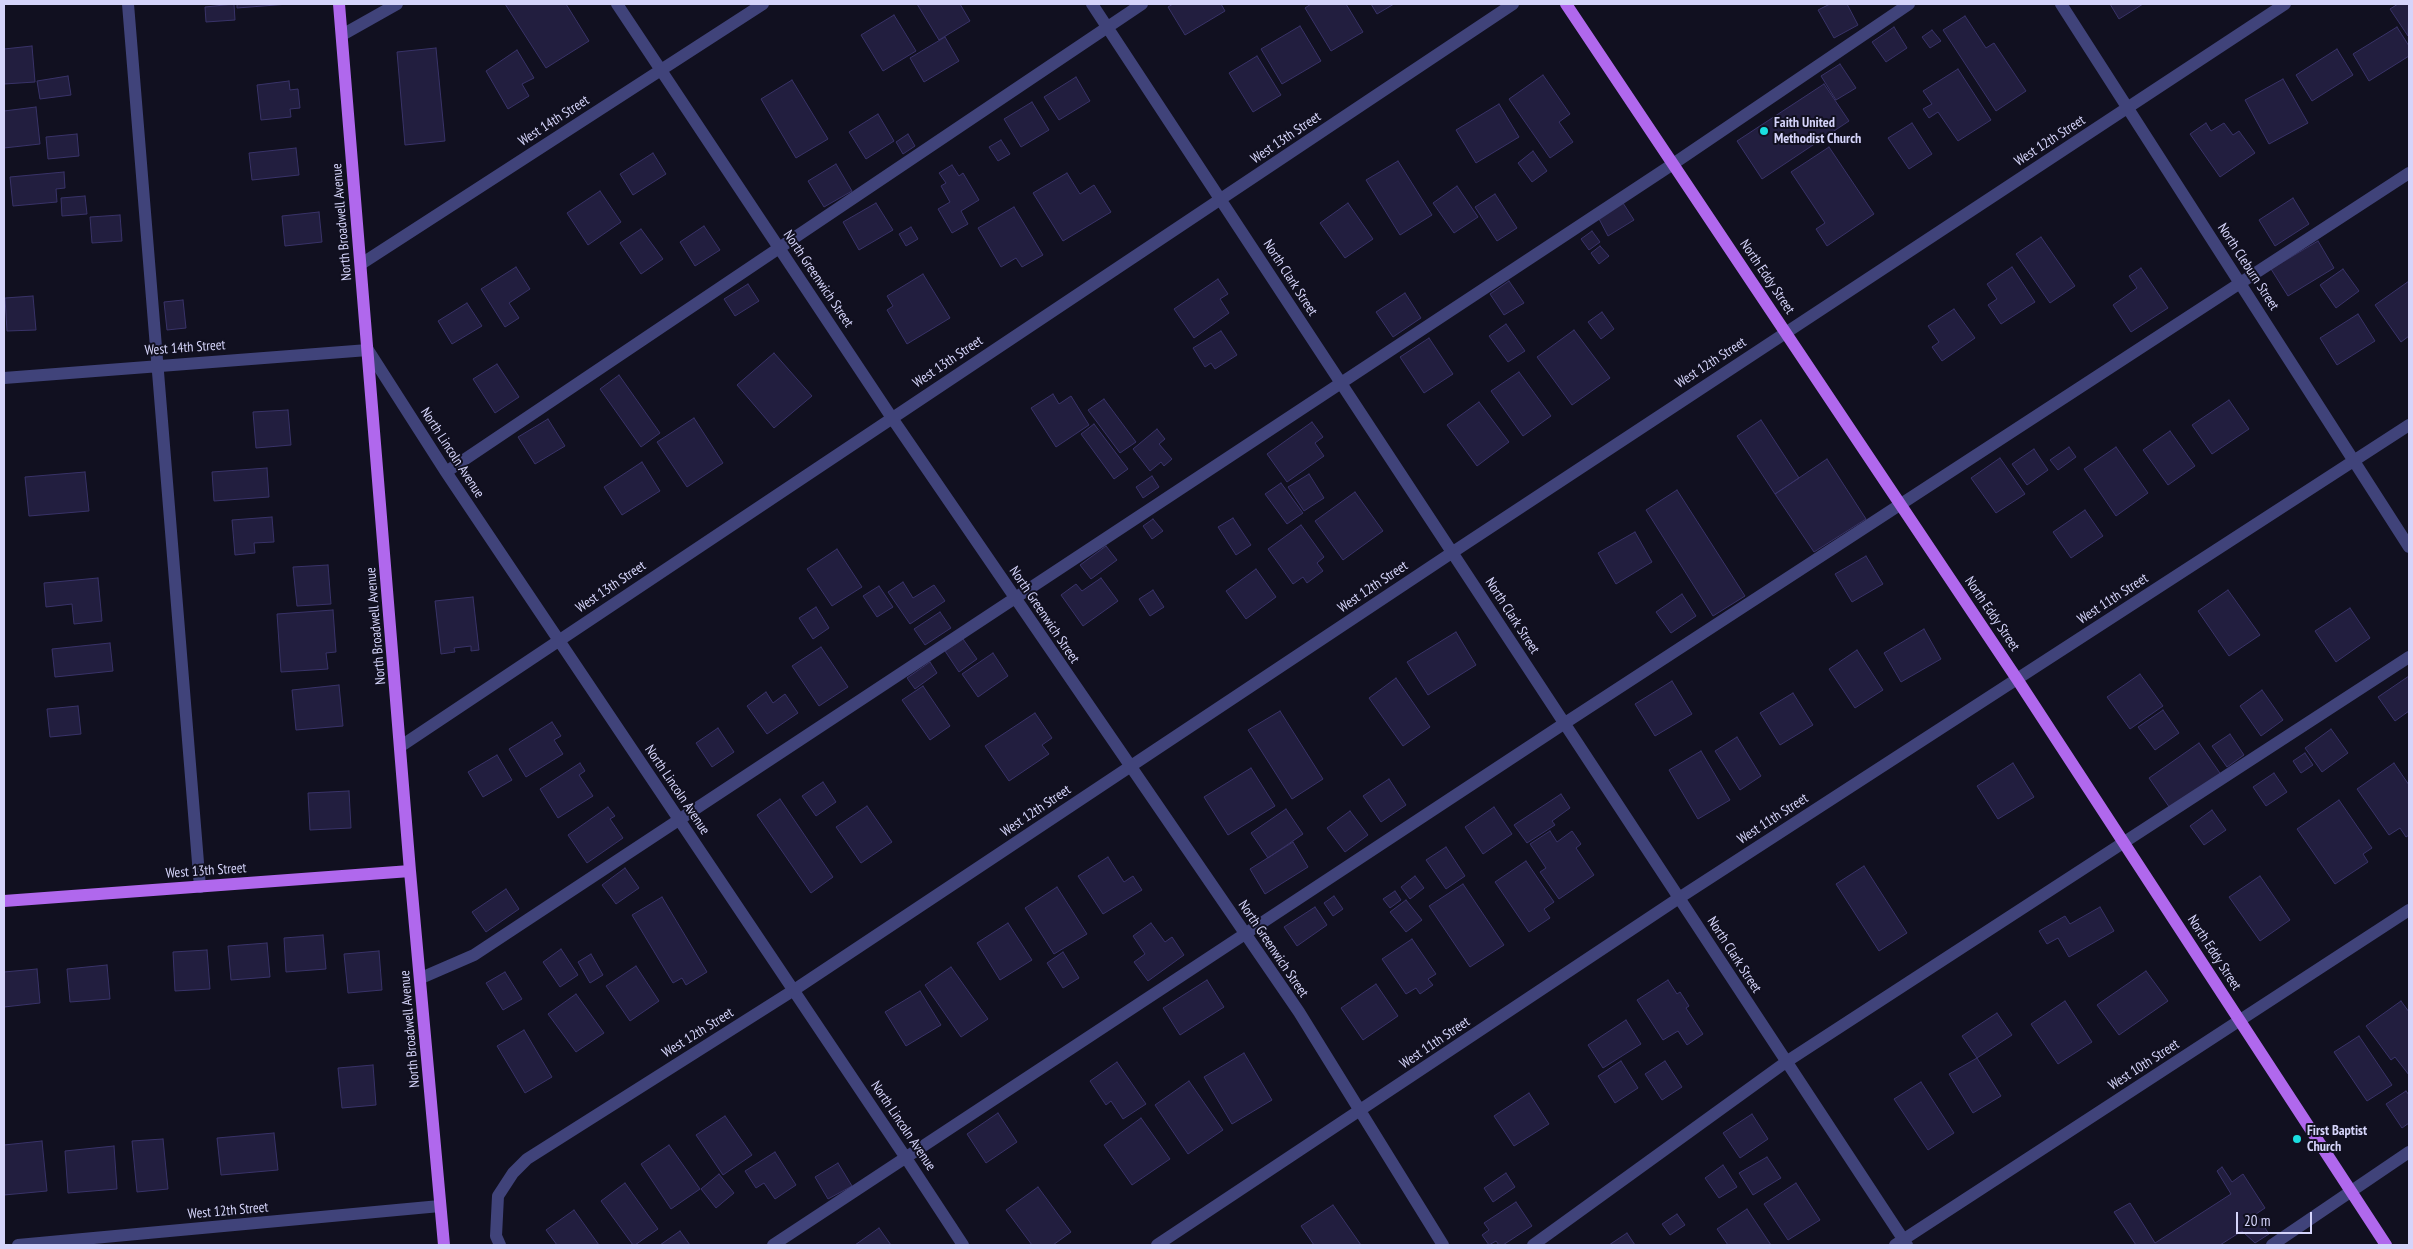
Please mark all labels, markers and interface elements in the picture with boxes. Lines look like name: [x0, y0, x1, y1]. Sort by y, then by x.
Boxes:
street label: West 14th Street: [516, 92, 592, 150]
street label: West 13th Street: [1248, 108, 1324, 168]
street label: West 12th Street: [2012, 112, 2088, 170]
place label: Faith United Methodist Church: [1774, 115, 1861, 148]
marker: Faith United Methodist Church: [1758, 125, 1770, 137]
street label: North Broadwell Avenue: [329, 163, 355, 281]
street label: North Cleburn Street: [2214, 220, 2282, 314]
street label: North Greenwich Street: [779, 227, 857, 331]
street label: North Clark Street: [1259, 237, 1321, 319]
street label: North Eddy Street: [1736, 237, 1798, 317]
street label: West 13th Street: [910, 332, 986, 392]
street label: West 12th Street: [1673, 334, 1749, 392]
street label: West 14th Street: [144, 337, 226, 359]
street label: North Lincoln Avenue: [417, 405, 487, 501]
street label: West 13th Street: [573, 557, 649, 617]
street label: West 12th Street: [1335, 557, 1411, 617]
street label: North Greenwich Street: [1005, 563, 1083, 667]
street label: North Broadwell Avenue: [363, 567, 389, 685]
street label: West 11th Street: [2075, 570, 2151, 628]
street label: North Eddy Street: [1961, 574, 2023, 654]
street label: North Clark Street: [1481, 575, 1543, 657]
street label: North Lincoln Avenue: [641, 742, 713, 838]
street label: West 12th Street: [998, 781, 1074, 841]
street label: West 11th Street: [1735, 790, 1811, 848]
street label: West 13th Street: [165, 860, 247, 882]
street label: North Greenwich Street: [1234, 897, 1312, 1001]
street label: North Eddy Street: [2184, 912, 2244, 994]
street label: North Clark Street: [1703, 914, 1765, 996]
street label: North Broadwell Avenue: [397, 970, 423, 1088]
street label: West 12th Street: [659, 1004, 737, 1062]
street label: West 11th Street: [1397, 1013, 1473, 1073]
street label: West 10th Street: [2106, 1036, 2182, 1094]
street label: North Lincoln Avenue: [867, 1078, 939, 1174]
place label: First Baptist Church: [2307, 1123, 2367, 1156]
marker: First Baptist Church: [2291, 1133, 2303, 1145]
street label: West 12th Street: [187, 1199, 269, 1223]
scale bar: [2238, 1202, 2314, 1234]
text: 20 m: [2244, 1211, 2270, 1230]

